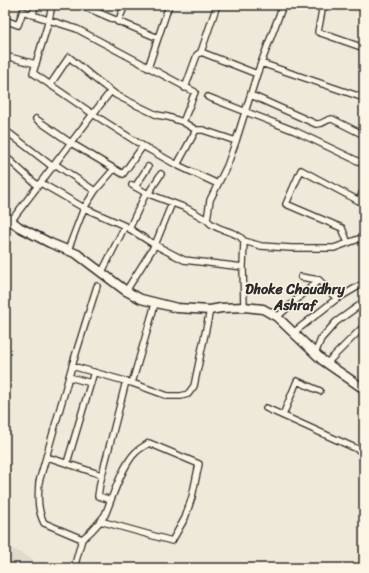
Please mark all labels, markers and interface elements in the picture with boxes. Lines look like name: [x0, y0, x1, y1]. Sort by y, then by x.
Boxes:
district label: Dhoke Chaudhry Ashraf: [245, 277, 345, 318]

